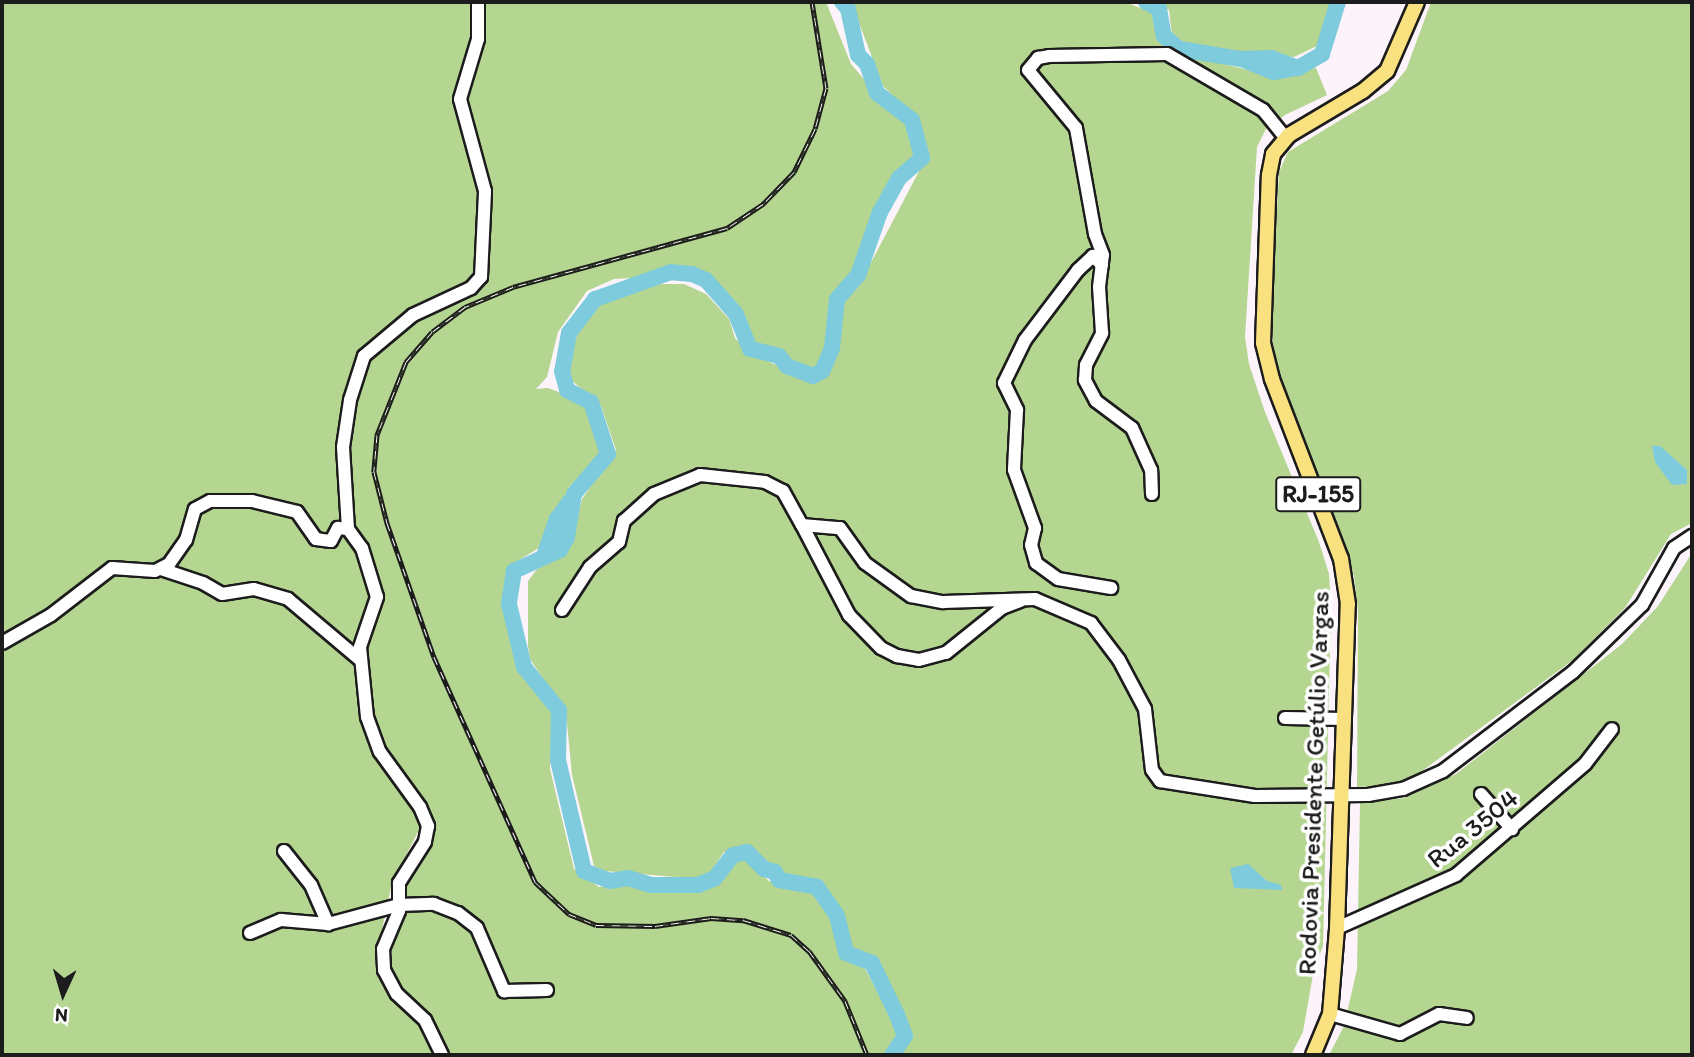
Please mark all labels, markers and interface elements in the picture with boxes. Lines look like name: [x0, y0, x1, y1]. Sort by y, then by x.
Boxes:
road number: RJ-155: [1274, 474, 1362, 514]
street label: Rodovia Presidente Getúlio Vargas: [1292, 591, 1336, 975]
street label: Rua 3504: [1421, 783, 1525, 875]
north arrow: [28, 959, 98, 1029]
text: N: [54, 1004, 69, 1027]

